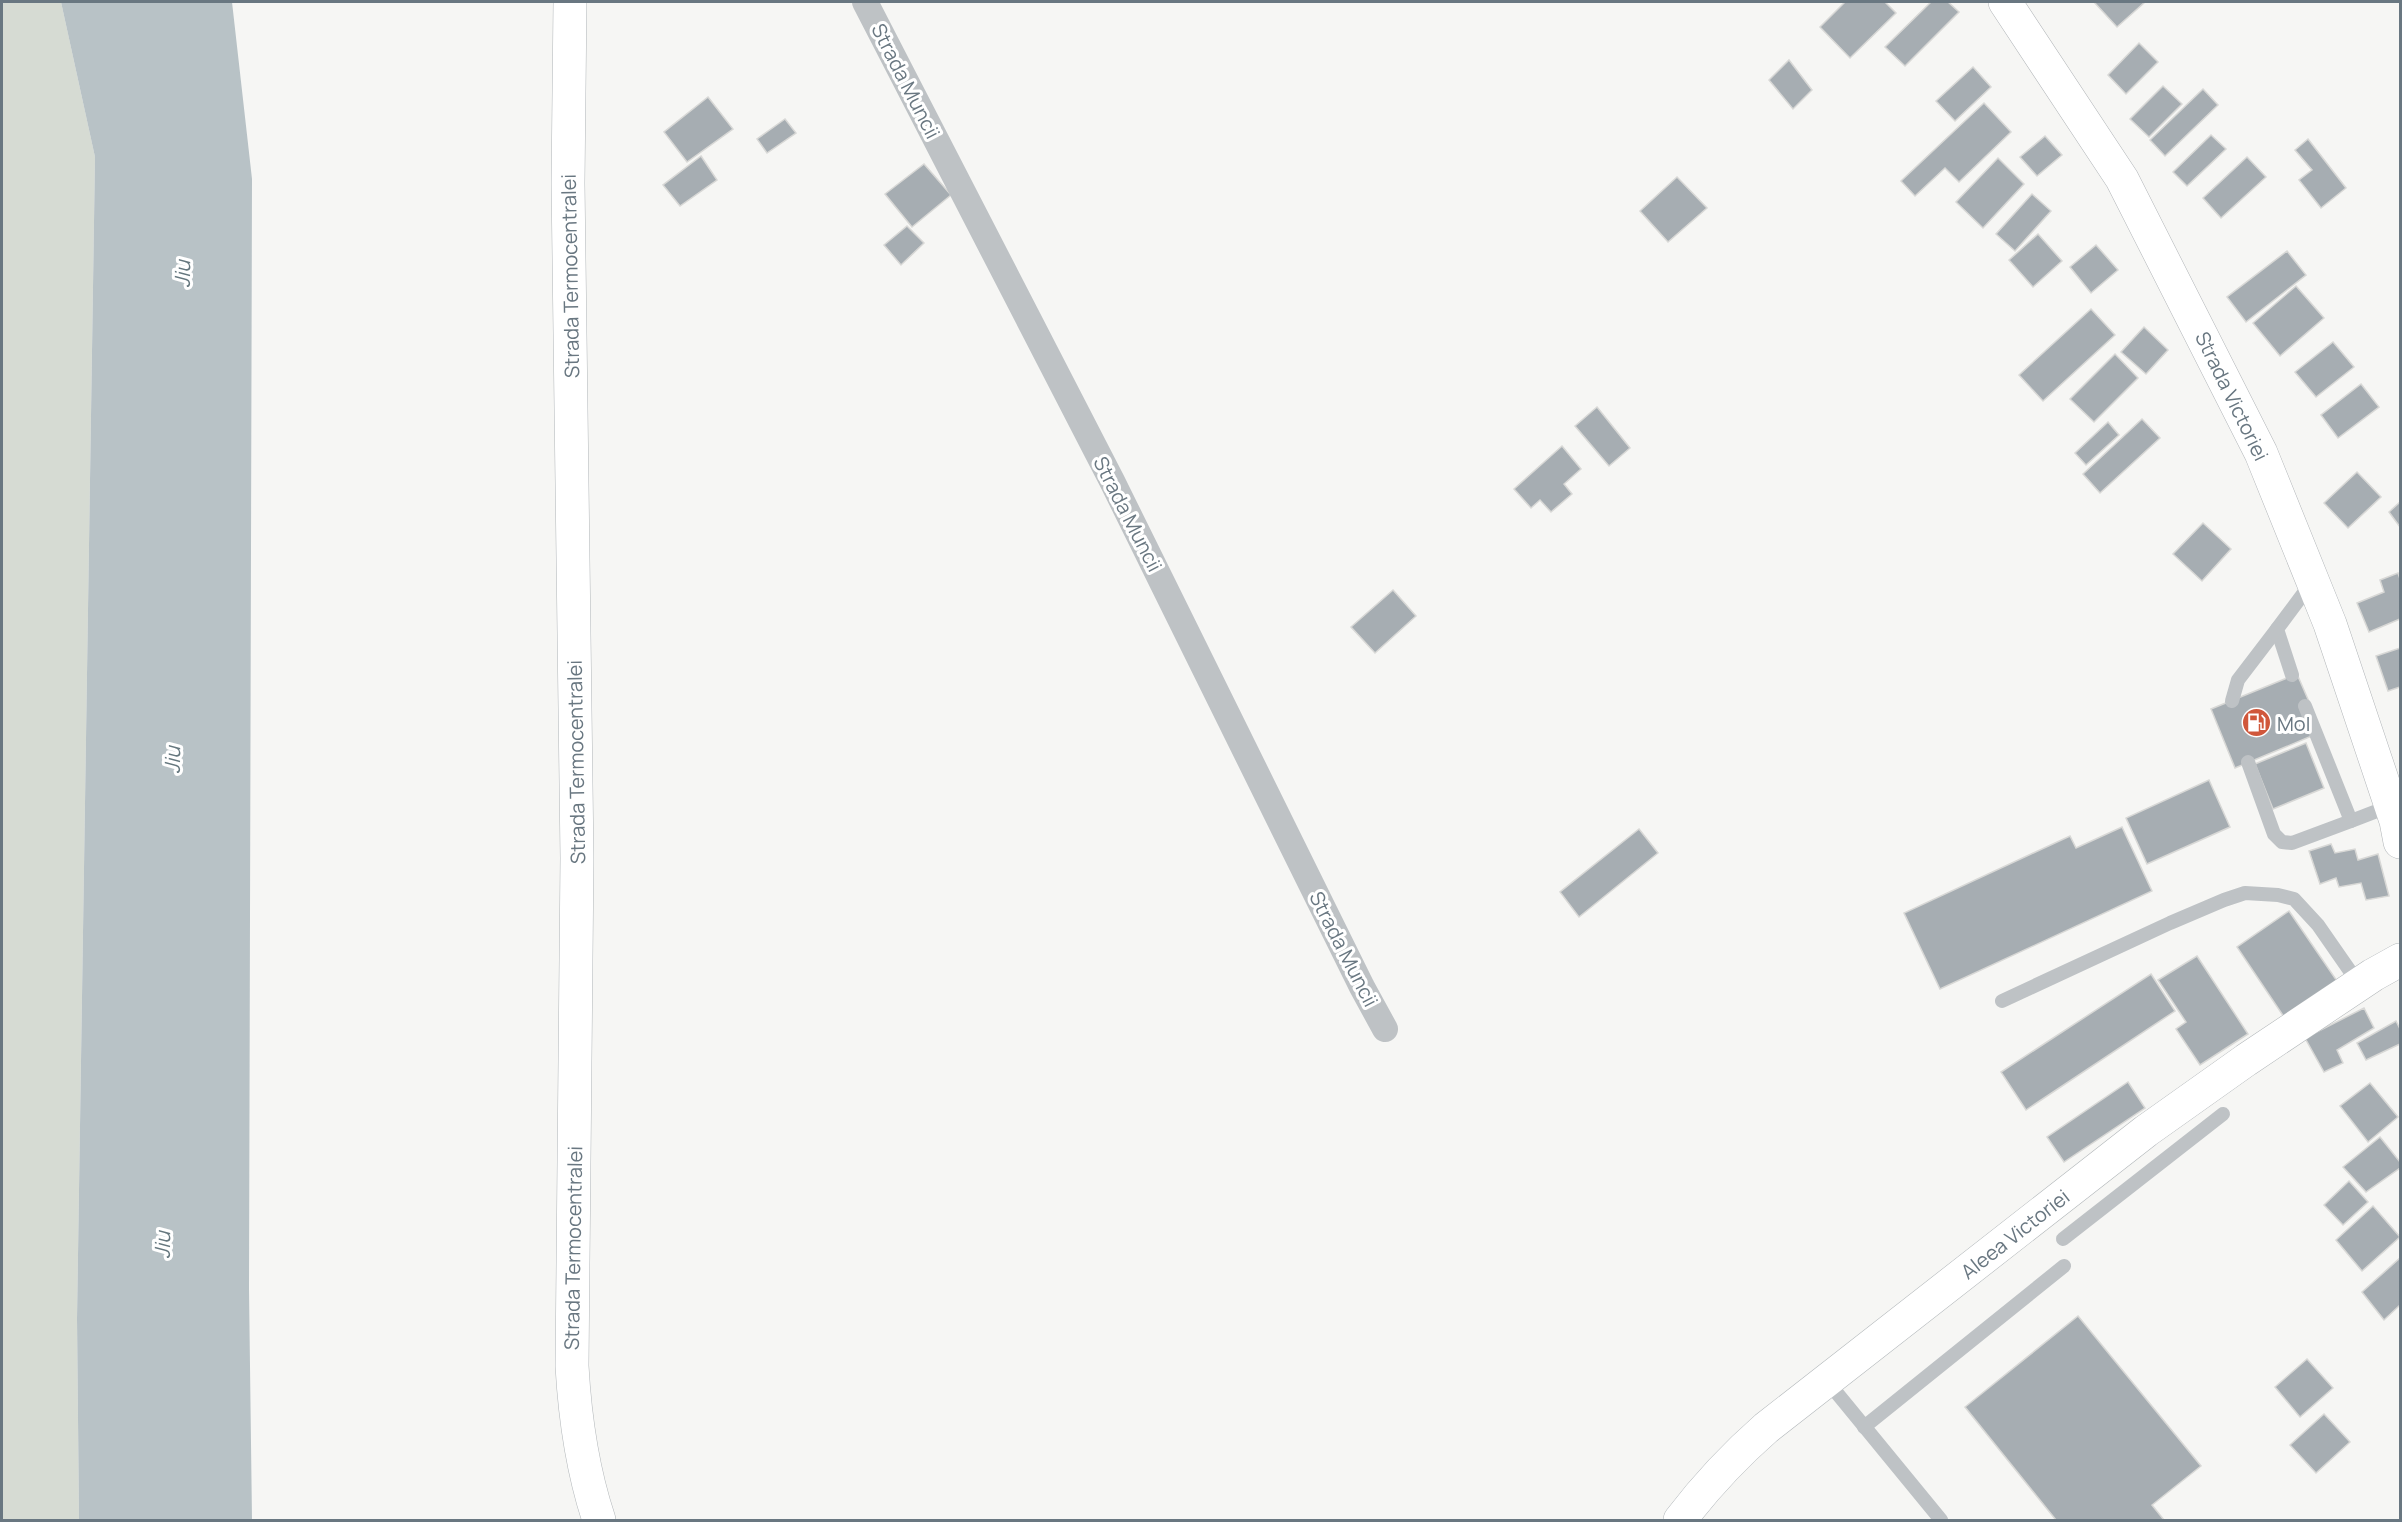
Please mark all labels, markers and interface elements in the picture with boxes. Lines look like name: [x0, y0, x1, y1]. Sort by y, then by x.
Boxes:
street label: Strada Muncii: [865, 19, 947, 143]
street label: Strada Termocentralei: [555, 174, 585, 378]
water label: Jiu: [168, 259, 196, 288]
street label: Strada Victoriei: [2189, 327, 2275, 465]
street label: Strada Muncii: [1087, 452, 1169, 576]
street label: Strada Termocentralei: [561, 660, 591, 864]
fuel station icon: Mol: [2240, 707, 2272, 739]
place label: Mol: [2277, 710, 2310, 737]
water label: Jiu: [158, 745, 186, 774]
street label: Strada Muncii: [1303, 887, 1385, 1011]
street label: Strada Termocentralei: [558, 1146, 588, 1350]
street label: Aleea Victoriei: [1955, 1183, 2075, 1285]
water label: Jiu: [148, 1230, 176, 1259]

